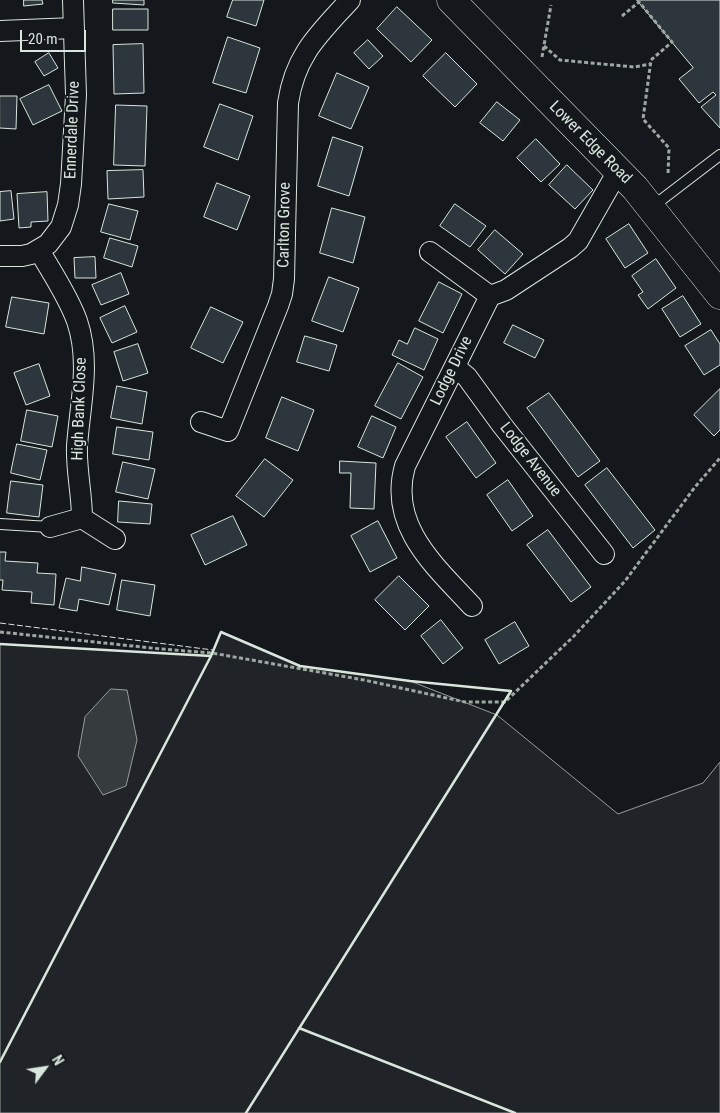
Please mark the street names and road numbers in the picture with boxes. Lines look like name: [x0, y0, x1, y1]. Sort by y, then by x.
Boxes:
street label: Ennerdale Drive: [62, 81, 84, 179]
street label: Lower Edge Road: [545, 98, 635, 188]
street label: Carlton Grove: [275, 182, 295, 268]
street label: Lodge Drive: [427, 333, 477, 409]
street label: High Bank Close: [69, 357, 91, 461]
street label: Lodge Avenue: [495, 419, 565, 501]

